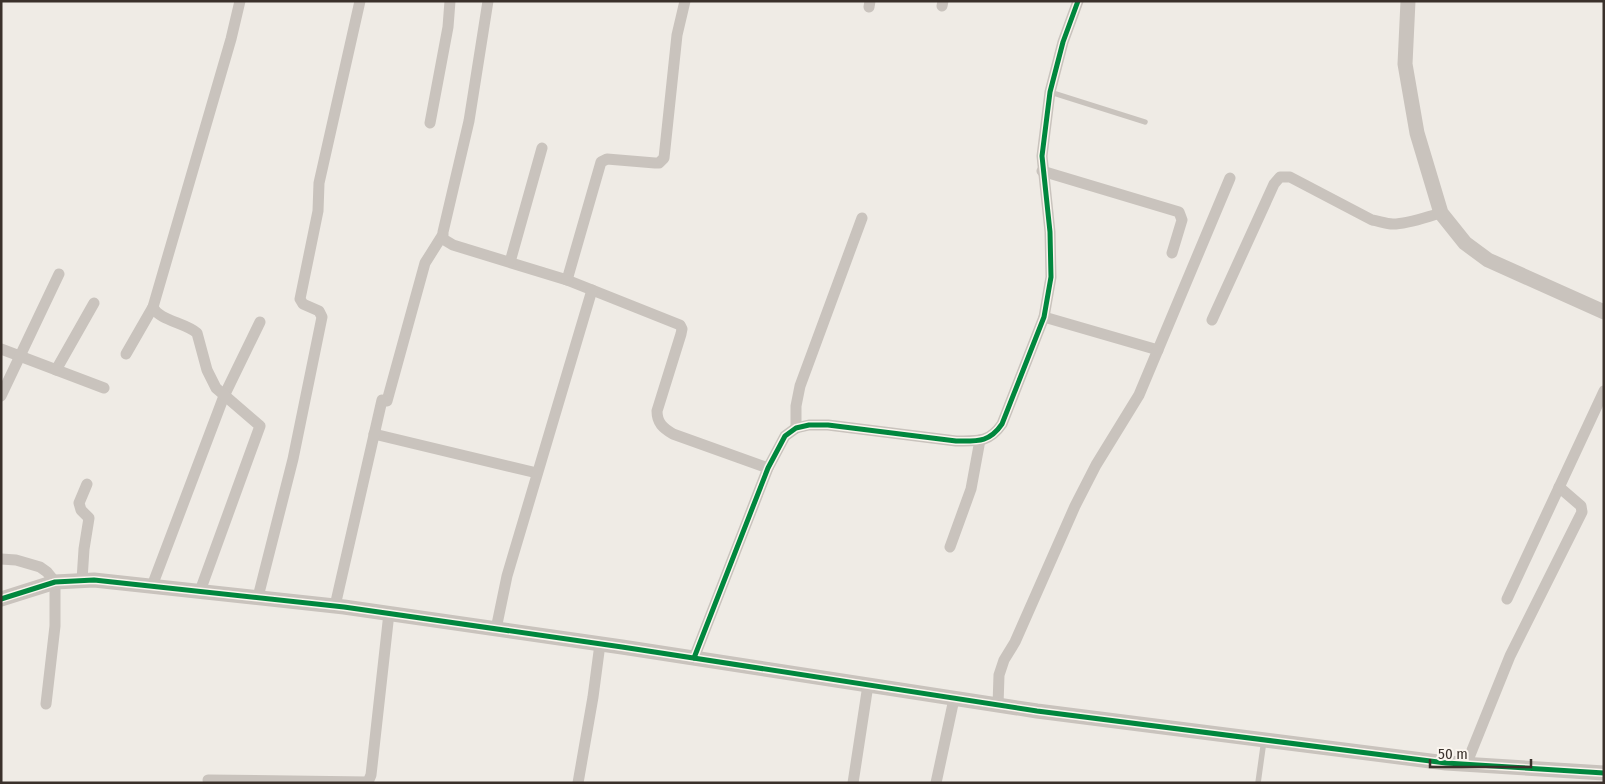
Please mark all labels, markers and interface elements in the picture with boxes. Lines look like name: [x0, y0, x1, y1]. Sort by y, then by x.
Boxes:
scale bar: [1430, 736, 1531, 768]
text: 50 m: [1438, 745, 1468, 763]

